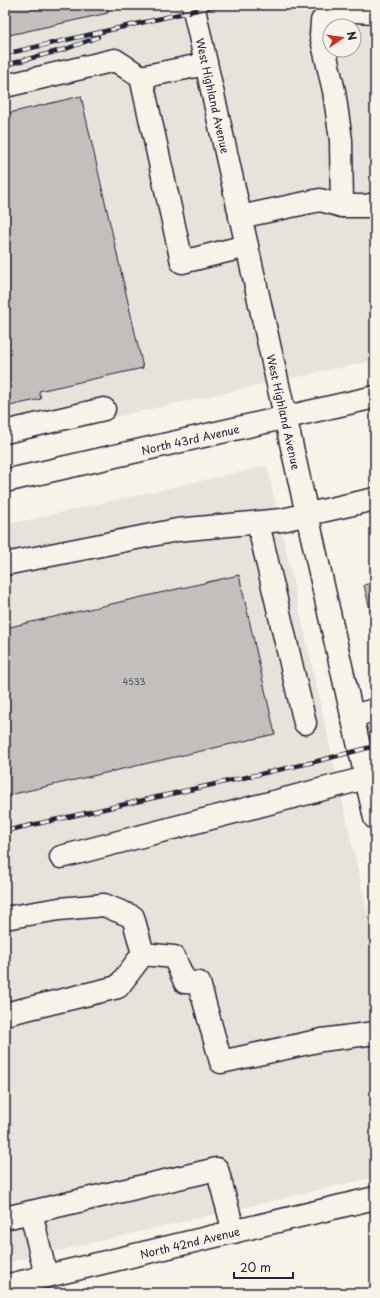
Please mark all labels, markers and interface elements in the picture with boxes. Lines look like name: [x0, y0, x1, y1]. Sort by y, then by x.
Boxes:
north arrow: [322, 18, 362, 58]
text: N: [343, 29, 362, 42]
street label: West Highland Avenue: [192, 36, 234, 155]
street label: West Highland Avenue: [263, 353, 305, 471]
street label: North 43rd Avenue: [140, 420, 241, 458]
house number: 4533: [122, 674, 146, 688]
street label: North 42nd Avenue: [138, 1222, 241, 1262]
scale bar: [234, 1254, 293, 1280]
text: 20 m: [240, 1258, 271, 1276]

